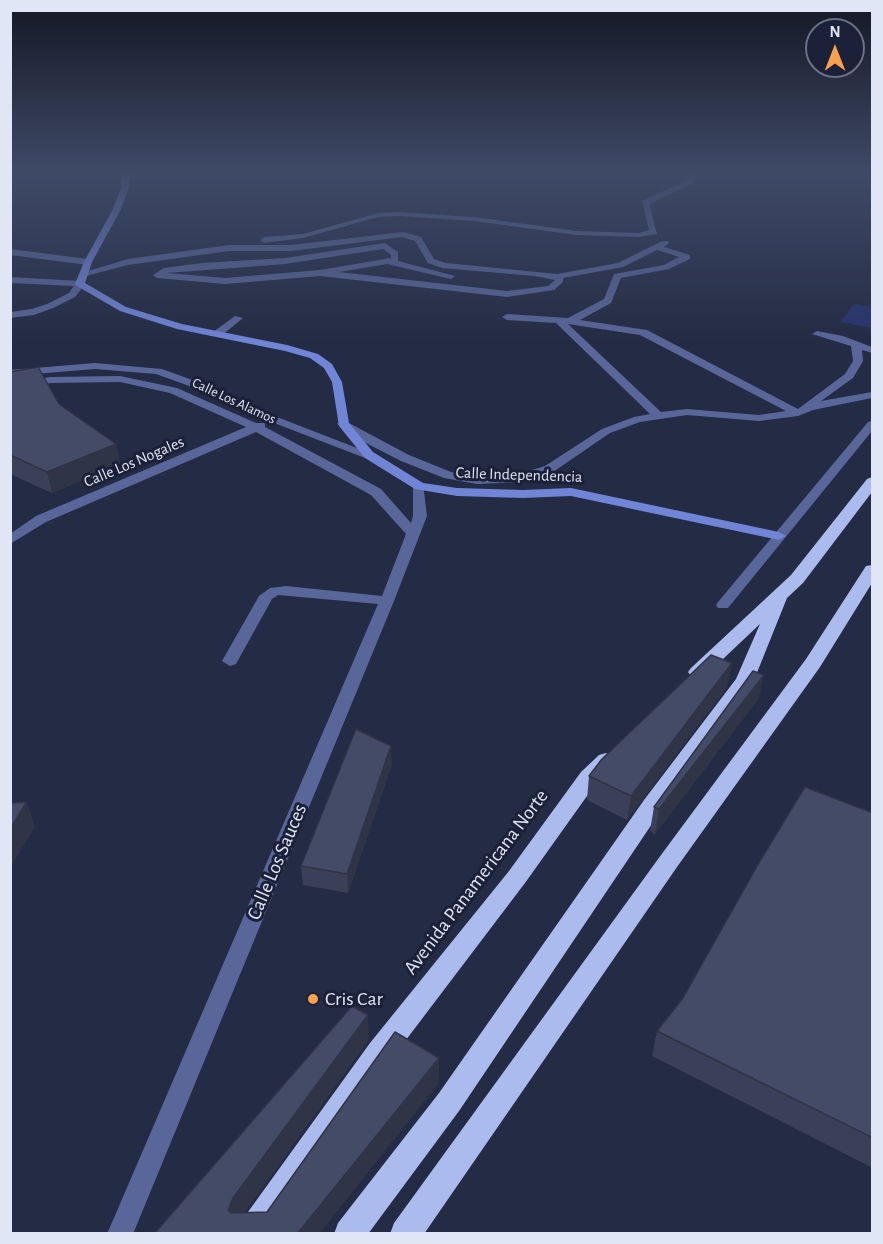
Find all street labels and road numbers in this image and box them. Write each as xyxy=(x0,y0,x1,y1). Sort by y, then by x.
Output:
street label: Calle Los Alamos xyxy=(189,374,279,428)
street label: Calle Los Nogales xyxy=(81,432,187,492)
street label: Calle Independencia xyxy=(455,463,583,487)
street label: Avenida Panamericana Norte xyxy=(399,785,553,979)
street label: Calle Los Sauces xyxy=(242,801,312,923)

